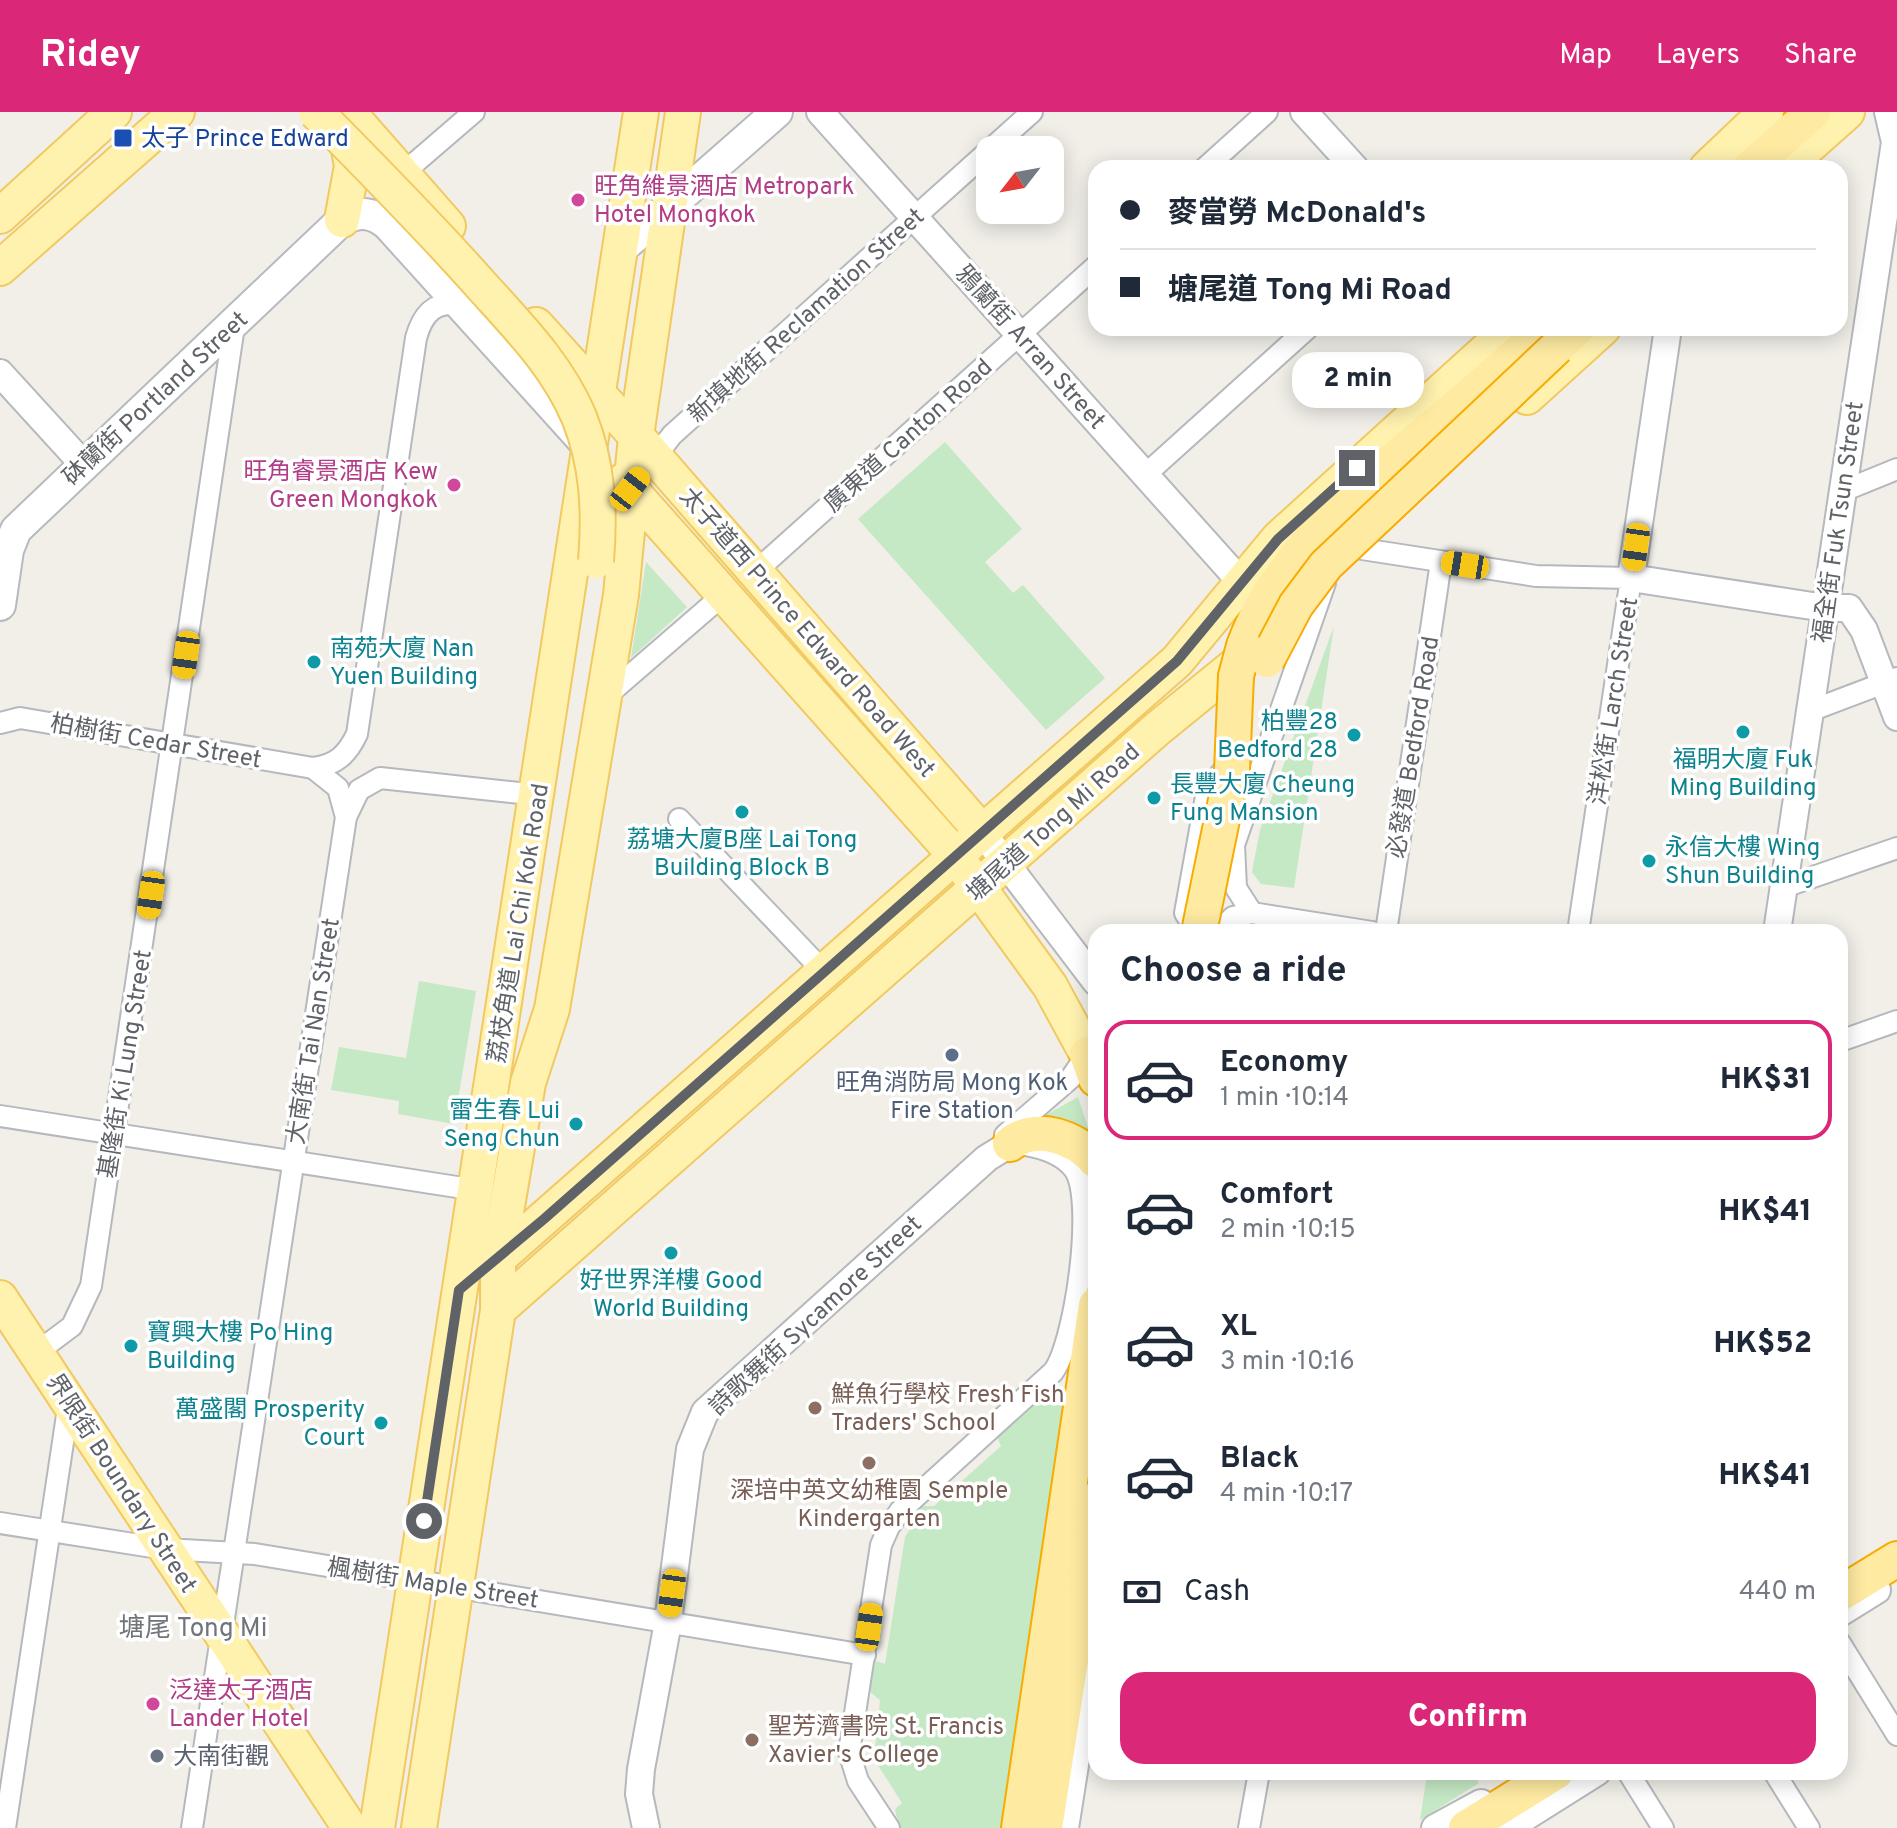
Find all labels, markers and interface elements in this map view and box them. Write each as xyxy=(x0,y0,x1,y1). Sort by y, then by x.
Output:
text: Ridey xyxy=(40,32,141,81)
text: Map xyxy=(1559,38,1612,74)
text: Layers xyxy=(1656,38,1740,74)
text: Share xyxy=(1784,38,1857,74)
place label: 太子 Prince Edward xyxy=(141,125,349,155)
marker: 太子 Prince Edward xyxy=(112,127,134,149)
north arrow xyxy=(976,136,1064,224)
map controls xyxy=(976,136,1064,224)
place label: 旺角維景酒店 Metropark Hotel Mongkok xyxy=(594,173,855,231)
marker: 旺角維景酒店 Metropark Hotel Mongkok xyxy=(569,191,587,209)
text: 麥當勞 McDonald's xyxy=(1168,196,1426,233)
street label: 新填地街 Reclamation Street xyxy=(683,202,932,431)
street label: 鴉蘭街 Arran Street xyxy=(948,260,1111,436)
text: 塘尾道 Tong Mi Road xyxy=(1168,273,1452,310)
street label: 砵蘭街 Portland Street xyxy=(57,306,255,493)
callout: 2 min xyxy=(1291,352,1423,408)
street label: 廣東道 Canton Road xyxy=(819,353,1000,520)
text: 2 min xyxy=(1324,363,1392,396)
street label: 福全街 Fuk Tsun Street xyxy=(1808,400,1872,645)
route end xyxy=(1339,450,1375,486)
place label: 旺角睿景酒店 Kew Green Mongkok xyxy=(243,458,438,516)
car xyxy=(606,463,654,515)
marker: 旺角睿景酒店 Kew Green Mongkok xyxy=(445,476,463,494)
street label: 太子道西 Prince Edward Road West xyxy=(672,482,941,785)
car xyxy=(1621,522,1651,572)
car xyxy=(1439,549,1491,581)
street label: 洋松街 Larch Street xyxy=(1584,595,1646,807)
car xyxy=(171,630,201,680)
street label: 必發道 Bedford Road xyxy=(1383,634,1447,861)
place label: 南苑大廈 Nan Yuen Building xyxy=(330,635,478,693)
marker: 南苑大廈 Nan Yuen Building xyxy=(305,653,323,671)
place label: 柏豐28 Bedford 28 xyxy=(1217,708,1338,766)
street label: 柏樹街 Cedar Street xyxy=(48,710,264,776)
marker: 福明大廈 Fuk Ming Building xyxy=(1734,723,1752,741)
marker: 柏豐28 Bedford 28 xyxy=(1345,726,1363,744)
street label: 塘尾道 Tong Mi Road xyxy=(962,738,1147,909)
place label: 福明大廈 Fuk Ming Building xyxy=(1669,746,1817,804)
place label: 長豐大廈 Cheung Fung Mansion xyxy=(1170,771,1355,829)
street label: 荔枝角道 Lai Chi Kok Road xyxy=(483,781,557,1065)
marker: 長豐大廈 Cheung Fung Mansion xyxy=(1145,789,1163,807)
marker: 荔塘大廈B座 Lai Tong Building Block B xyxy=(733,803,751,821)
place label: 荔塘大廈B座 Lai Tong Building Block B xyxy=(627,826,857,884)
place label: 永信大樓 Wing Shun Building xyxy=(1665,834,1820,892)
marker: 永信大樓 Wing Shun Building xyxy=(1640,852,1658,870)
car xyxy=(136,870,166,920)
street label: 大南街 Tai Nan Street xyxy=(282,916,348,1147)
street label: 基隆街 Ki Lung Street xyxy=(94,948,160,1181)
text: Choose a ride xyxy=(1120,949,1346,995)
icon: car xyxy=(1124,1044,1196,1116)
text: Economy xyxy=(1220,1045,1348,1082)
marker: 旺角消防局 Mong Kok Fire Station xyxy=(943,1046,961,1064)
text: HK$31 xyxy=(1720,1062,1812,1099)
place label: 旺角消防局 Mong Kok Fire Station xyxy=(836,1069,1068,1127)
text: 1 min · 10:14 xyxy=(1220,1082,1349,1115)
place label: 雷生春 Lui Seng Chun xyxy=(444,1097,560,1155)
marker: 雷生春 Lui Seng Chun xyxy=(567,1115,585,1133)
icon: car xyxy=(1124,1176,1196,1248)
text: Comfort xyxy=(1220,1177,1333,1214)
text: HK$41 xyxy=(1718,1194,1812,1231)
street label: 詩歌舞街 Sycamore Street xyxy=(704,1210,929,1423)
text: 2 min · 10:15 xyxy=(1220,1214,1356,1247)
marker: 好世界洋樓 Good World Building xyxy=(662,1244,680,1262)
place label: 好世界洋樓 Good World Building xyxy=(579,1267,763,1325)
icon: car xyxy=(1124,1308,1196,1380)
text: XL xyxy=(1220,1309,1257,1346)
place label: 寶興大樓 Po Hing Building xyxy=(147,1319,333,1377)
text: HK$52 xyxy=(1714,1326,1812,1363)
marker: 寶興大樓 Po Hing Building xyxy=(122,1337,140,1355)
text: 3 min · 10:16 xyxy=(1220,1346,1355,1379)
street label: 界限街 Boundary Street xyxy=(38,1369,202,1599)
place label: 鮮魚行學校 Fresh Fish Traders' School xyxy=(831,1381,1065,1439)
place label: 萬盛閣 Prosperity Court xyxy=(175,1396,365,1454)
marker: 鮮魚行學校 Fresh Fish Traders' School xyxy=(806,1399,824,1417)
marker: 萬盛閣 Prosperity Court xyxy=(372,1414,390,1432)
icon: car xyxy=(1124,1440,1196,1512)
text: Black xyxy=(1220,1441,1299,1478)
marker: 深培中英文幼稚園 Semple Kindergarten xyxy=(860,1454,878,1472)
text: HK$41 xyxy=(1718,1458,1812,1495)
place label: 深培中英文幼稚園 Semple Kindergarten xyxy=(730,1477,1008,1535)
text: 4 min · 10:17 xyxy=(1220,1478,1353,1511)
route start xyxy=(406,1503,442,1539)
street label: 楓樹街 Maple Street xyxy=(325,1553,541,1616)
car xyxy=(657,1568,687,1618)
icon: cash xyxy=(1120,1570,1164,1614)
text: Cash xyxy=(1184,1574,1250,1611)
text: 440 m xyxy=(1739,1576,1816,1609)
car xyxy=(854,1602,884,1652)
district label: 塘尾 Tong Mi xyxy=(119,1613,267,1646)
button: Confirm xyxy=(1120,1672,1816,1764)
place label: 泛達太子酒店 Lander Hotel xyxy=(169,1677,313,1735)
marker: 泛達太子酒店 Lander Hotel xyxy=(144,1695,162,1713)
place label: 聖芳濟書院 St. Francis Xavier's College xyxy=(768,1713,1004,1771)
marker: 聖芳濟書院 St. Francis Xavier's College xyxy=(743,1731,761,1749)
place label: 大南街觀 xyxy=(173,1743,269,1773)
marker: 大南街觀 xyxy=(148,1747,166,1765)

